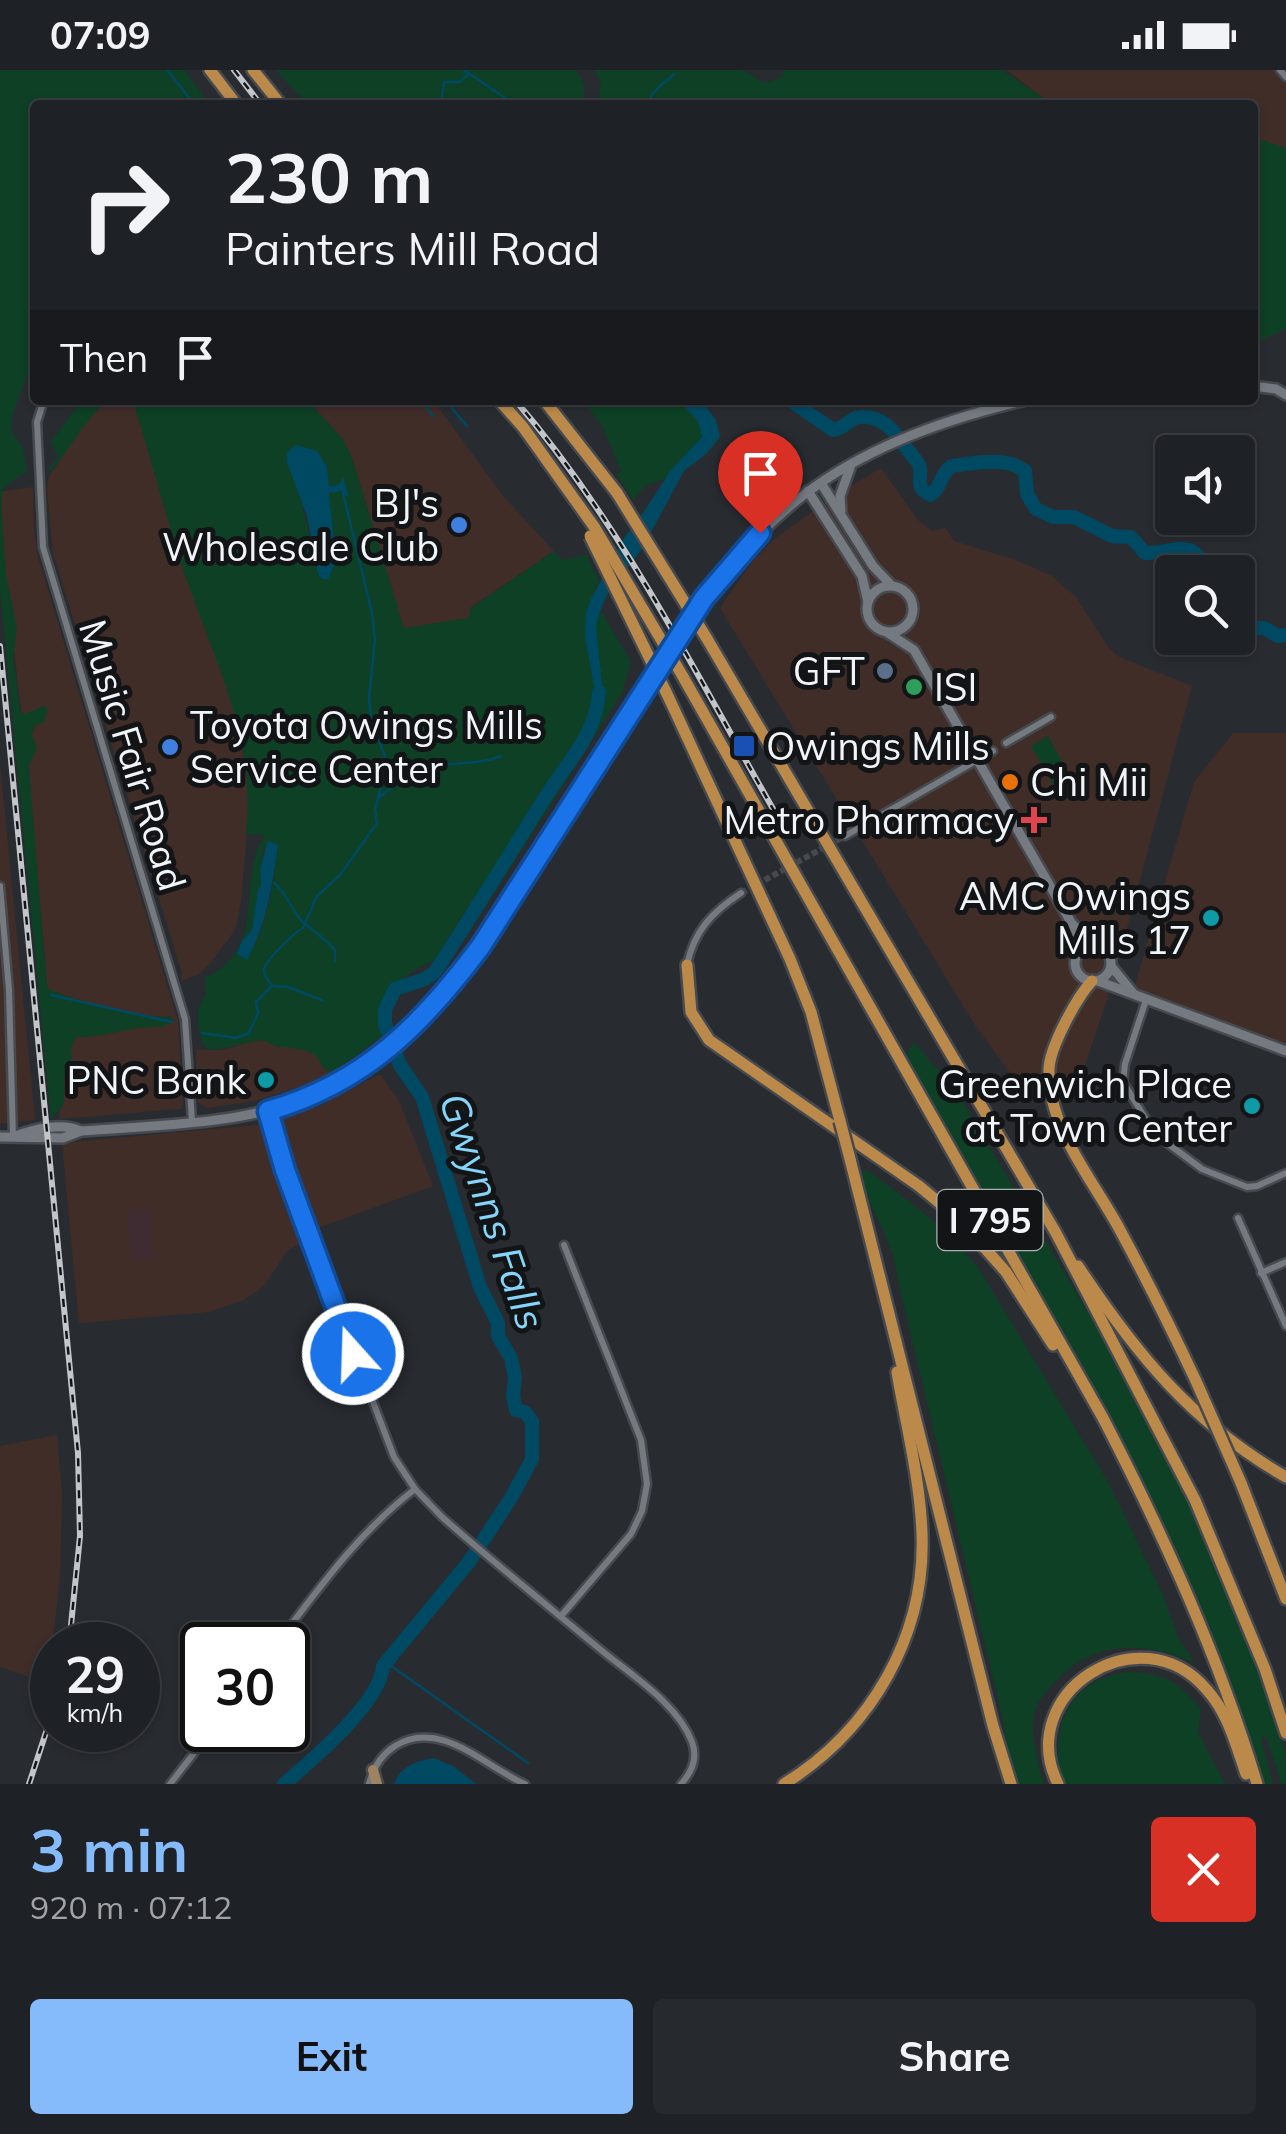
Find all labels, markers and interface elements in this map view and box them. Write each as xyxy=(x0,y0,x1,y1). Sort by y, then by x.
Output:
text: 07:09 xyxy=(50,11,151,59)
text: 230 m xyxy=(225,133,433,221)
icon: right xyxy=(60,140,190,270)
text: Painters Mill Road xyxy=(225,220,600,276)
icon: arrive xyxy=(168,330,223,385)
text: Then xyxy=(60,334,148,382)
pin xyxy=(718,431,803,534)
map controls xyxy=(1155,435,1255,655)
button: sound xyxy=(1155,435,1255,535)
icon: arrive xyxy=(733,446,788,501)
place label: BJ's Wholesale Club xyxy=(162,479,439,571)
marker: BJ's Wholesale Club xyxy=(448,514,470,536)
button: search xyxy=(1155,555,1255,655)
street label: Music Fair Road xyxy=(69,614,197,896)
place label: GFT xyxy=(793,647,865,695)
marker: GFT xyxy=(874,660,896,682)
place label: ISI xyxy=(934,663,977,711)
marker: ISI xyxy=(903,676,925,698)
place label: Toyota Owings Mills Service Center xyxy=(190,701,543,793)
place label: Owings Mills xyxy=(766,722,990,770)
marker: Owings Mills xyxy=(731,733,757,759)
marker: Toyota Owings Mills Service Center xyxy=(159,736,181,758)
place label: Chi Mii xyxy=(1030,758,1148,806)
marker: Chi Mii xyxy=(999,771,1021,793)
place label: Metro Pharmacy xyxy=(723,796,1014,844)
marker: Metro Pharmacy xyxy=(1023,809,1045,831)
place label: AMC Owings Mills 17 xyxy=(959,872,1191,964)
marker: AMC Owings Mills 17 xyxy=(1200,907,1222,929)
place label: PNC Bank xyxy=(66,1056,246,1104)
place label: Greenwich Place at Town Center xyxy=(939,1060,1232,1152)
marker: PNC Bank xyxy=(255,1069,277,1091)
water label: Gwynns Falls xyxy=(429,1086,557,1336)
marker: Greenwich Place at Town Center xyxy=(1241,1095,1263,1117)
road number: I 795 xyxy=(938,1190,1042,1250)
position arrow xyxy=(301,1302,405,1406)
speed limit sign: 30 xyxy=(180,1622,310,1752)
text: 29 xyxy=(65,1643,125,1706)
text: km/h xyxy=(67,1697,123,1728)
text: 3 min xyxy=(30,1812,188,1887)
button: close xyxy=(1151,1817,1256,1922)
text: 920 m · 07:12 xyxy=(30,1887,232,1927)
button: Exit xyxy=(30,1999,633,2114)
button: Share xyxy=(653,1999,1256,2114)

